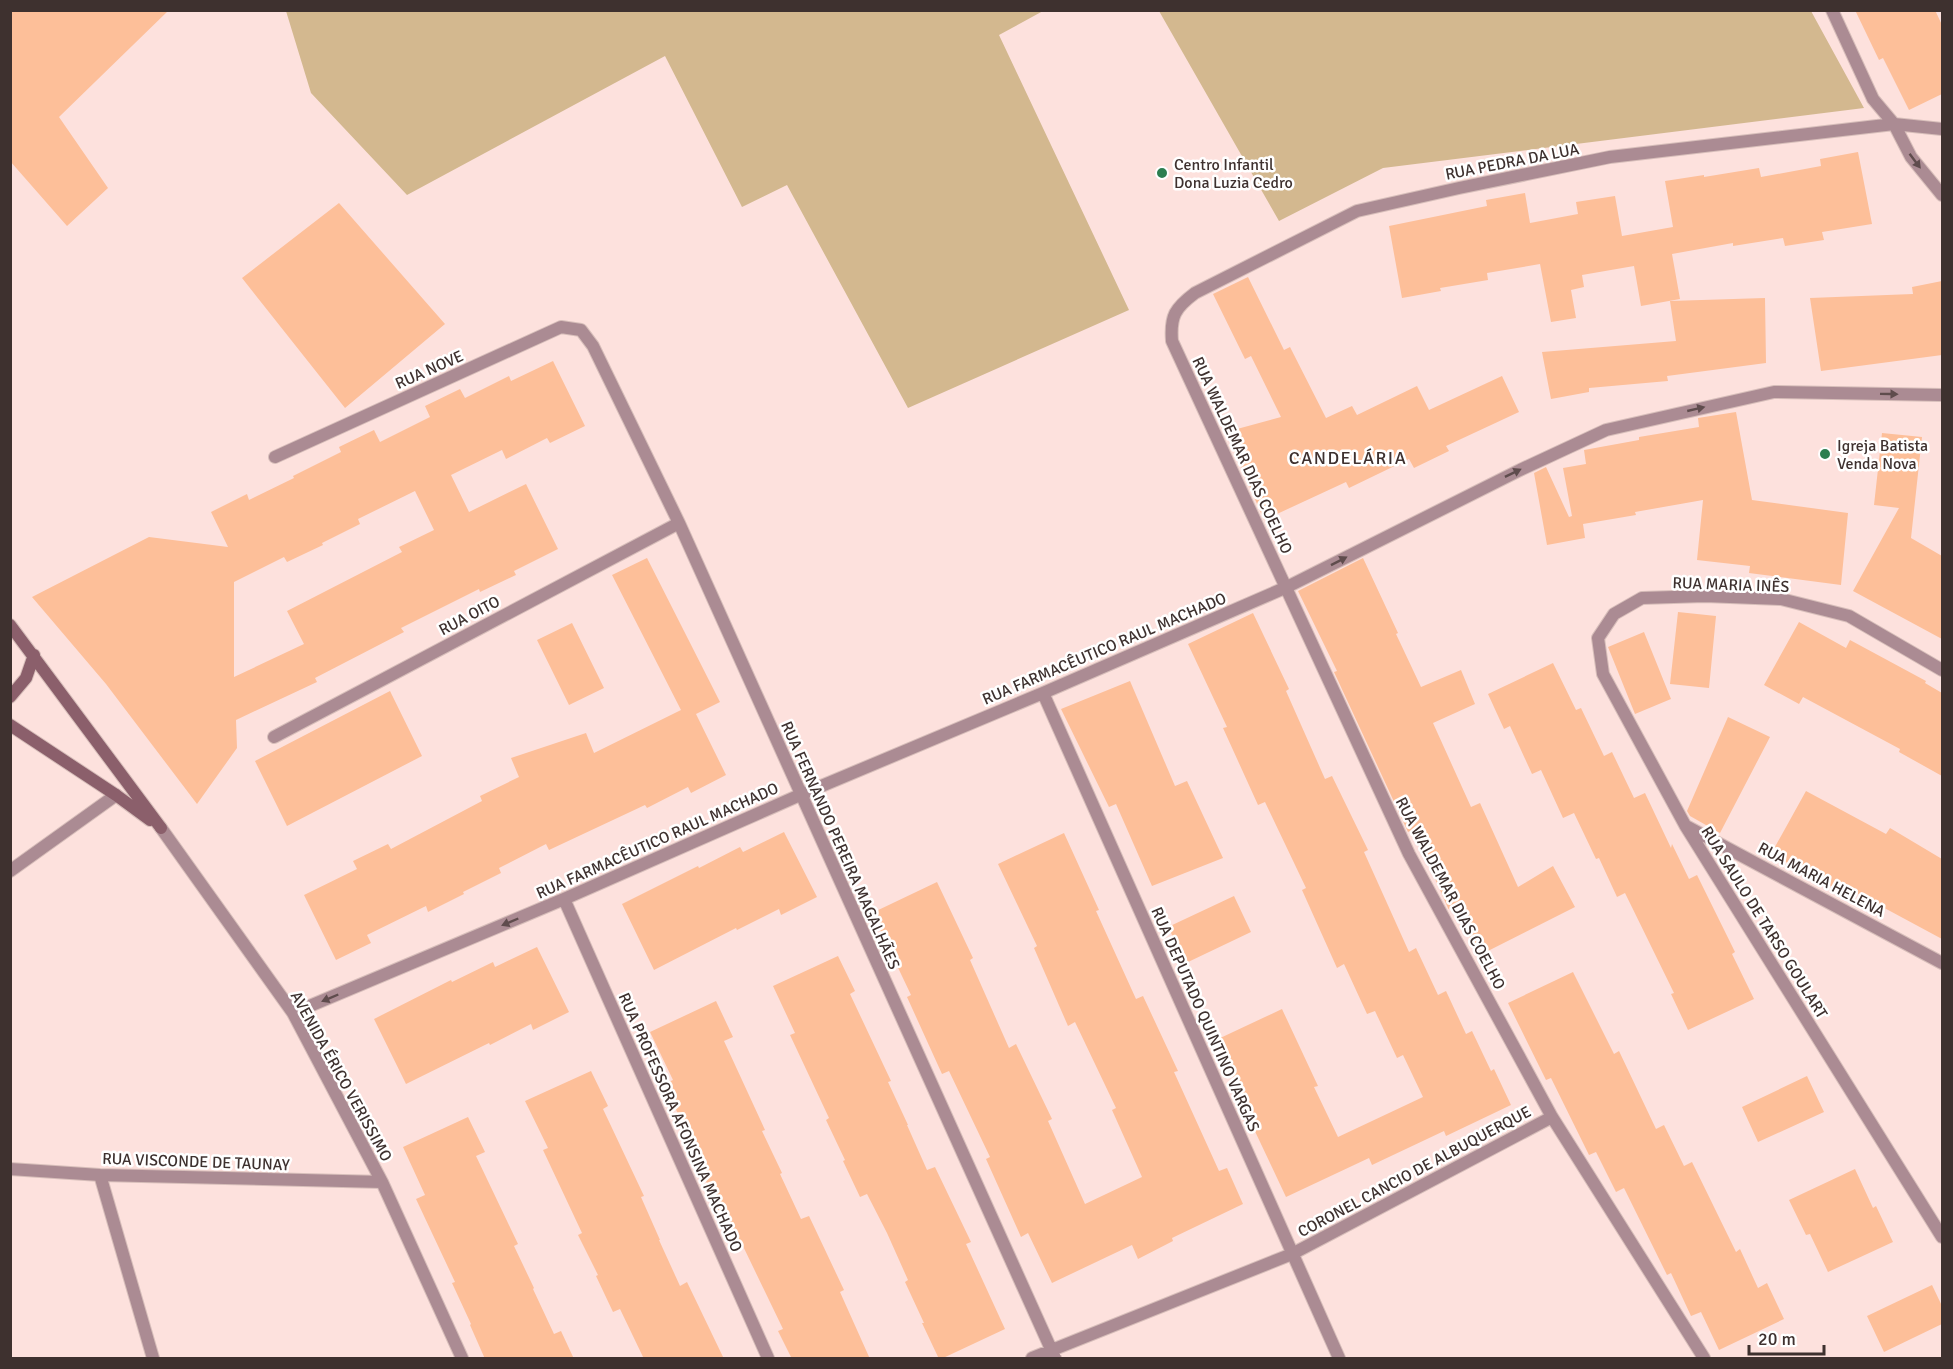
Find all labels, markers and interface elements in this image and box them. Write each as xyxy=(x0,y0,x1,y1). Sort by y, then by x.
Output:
street label: RUA PEDRA DA LUA xyxy=(1444,139,1581,185)
one-way arrow xyxy=(1909,154,1921,169)
place label: Centro Infantil Dona Luzia Cedro xyxy=(1174,155,1293,193)
marker: Centro Infantil Dona Luzia Cedro xyxy=(1155,166,1169,180)
street label: RUA NOVE xyxy=(392,346,467,394)
street label: RUA WALDEMAR DIAS COELHO xyxy=(1188,354,1297,557)
one-way arrow xyxy=(1880,390,1899,399)
one-way arrow xyxy=(1687,404,1706,414)
place label: Igreja Batista Venda Nova xyxy=(1837,436,1928,474)
district label: CANDELÁRIA xyxy=(1289,447,1407,469)
marker: Igreja Batista Venda Nova xyxy=(1818,447,1832,461)
one-way arrow xyxy=(1505,469,1522,478)
one-way arrow xyxy=(1331,556,1348,566)
street label: RUA MARIA INÊS xyxy=(1672,573,1790,597)
street label: RUA FARMACÊUTICO RAUL MACHADO xyxy=(979,588,1229,710)
street label: RUA OITO xyxy=(436,591,503,640)
street label: RUA FERNANDO PEREIRA MAGALHÃES xyxy=(776,718,904,973)
street label: RUA FARMACÊUTICO RAUL MACHADO xyxy=(533,778,782,904)
street label: RUA WALDEMAR DIAS COELHO xyxy=(1391,794,1510,993)
street label: RUA SAULO DE TARSO GOULART xyxy=(1697,823,1832,1022)
street label: RUA MARIA HELENA xyxy=(1755,838,1889,922)
street label: RUA DEPUTADO QUINTINO VARGAS xyxy=(1146,904,1264,1135)
one-way arrow xyxy=(500,917,518,927)
street label: AVENIDA ÉRICO VERISSIMO xyxy=(286,988,396,1165)
street label: RUA PROFESSORA AFONSINA MACHADO xyxy=(614,990,746,1255)
one-way arrow xyxy=(321,994,339,1003)
street label: CORONEL CANCIO DE ALBUQUERQUE xyxy=(1294,1102,1534,1242)
street label: RUA VISCONDE DE TAUNAY xyxy=(102,1149,290,1175)
scale bar xyxy=(1749,1318,1824,1356)
text: 20 m xyxy=(1758,1328,1796,1350)

